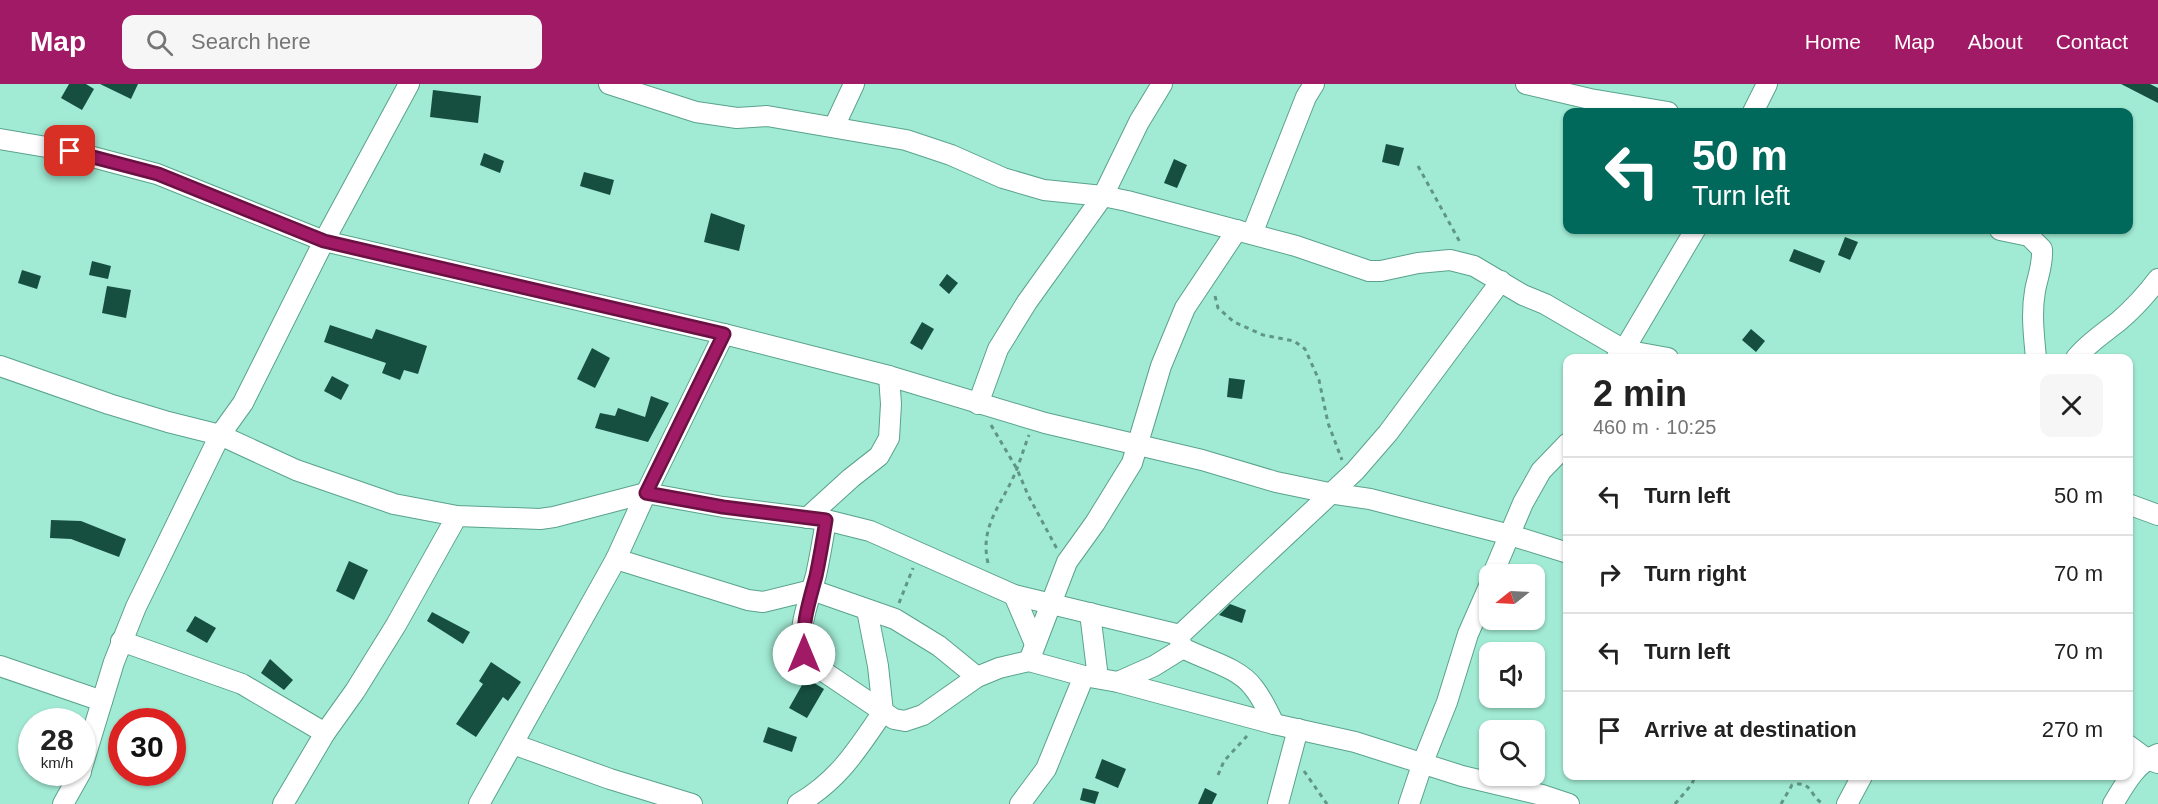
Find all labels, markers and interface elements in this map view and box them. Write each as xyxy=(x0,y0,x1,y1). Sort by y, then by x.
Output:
search box xyxy=(122,15,542,69)
text: Map xyxy=(30,26,86,57)
icon: search xyxy=(143,26,176,59)
text: Search here xyxy=(191,29,311,54)
text: Home xyxy=(1805,30,1861,53)
text: Map xyxy=(1894,30,1935,53)
text: About xyxy=(1968,30,2023,53)
text: Contact xyxy=(2056,30,2128,53)
pin xyxy=(44,125,95,176)
icon: left xyxy=(1593,132,1671,210)
text: 50 m xyxy=(1692,132,1788,179)
icon: arrive xyxy=(53,134,86,167)
text: Turn left xyxy=(1692,181,1790,211)
text: 2 min xyxy=(1593,373,1687,414)
button: close xyxy=(2040,374,2103,437)
text: 460 m · 10:25 xyxy=(1593,416,1716,438)
icon: left xyxy=(1593,480,1626,513)
text: Turn left xyxy=(1644,483,1730,508)
text: 50 m xyxy=(2054,483,2103,508)
icon: right xyxy=(1593,558,1626,591)
text: Turn right xyxy=(1644,561,1746,586)
text: 70 m xyxy=(2054,561,2103,586)
north arrow xyxy=(1479,564,1545,630)
map controls xyxy=(1479,564,1545,786)
position arrow xyxy=(772,622,836,686)
icon: left xyxy=(1593,636,1626,669)
text: Turn left xyxy=(1644,639,1730,664)
text: 70 m xyxy=(2054,639,2103,664)
button: sound xyxy=(1479,642,1545,708)
speed limit sign: 30 xyxy=(108,708,186,786)
icon: arrive xyxy=(1593,714,1626,747)
text: Arrive at destination xyxy=(1644,717,1857,742)
text: 270 m xyxy=(2042,717,2103,742)
button: search xyxy=(1479,720,1545,786)
text: 28 xyxy=(40,723,74,756)
text: km/h xyxy=(41,754,73,771)

